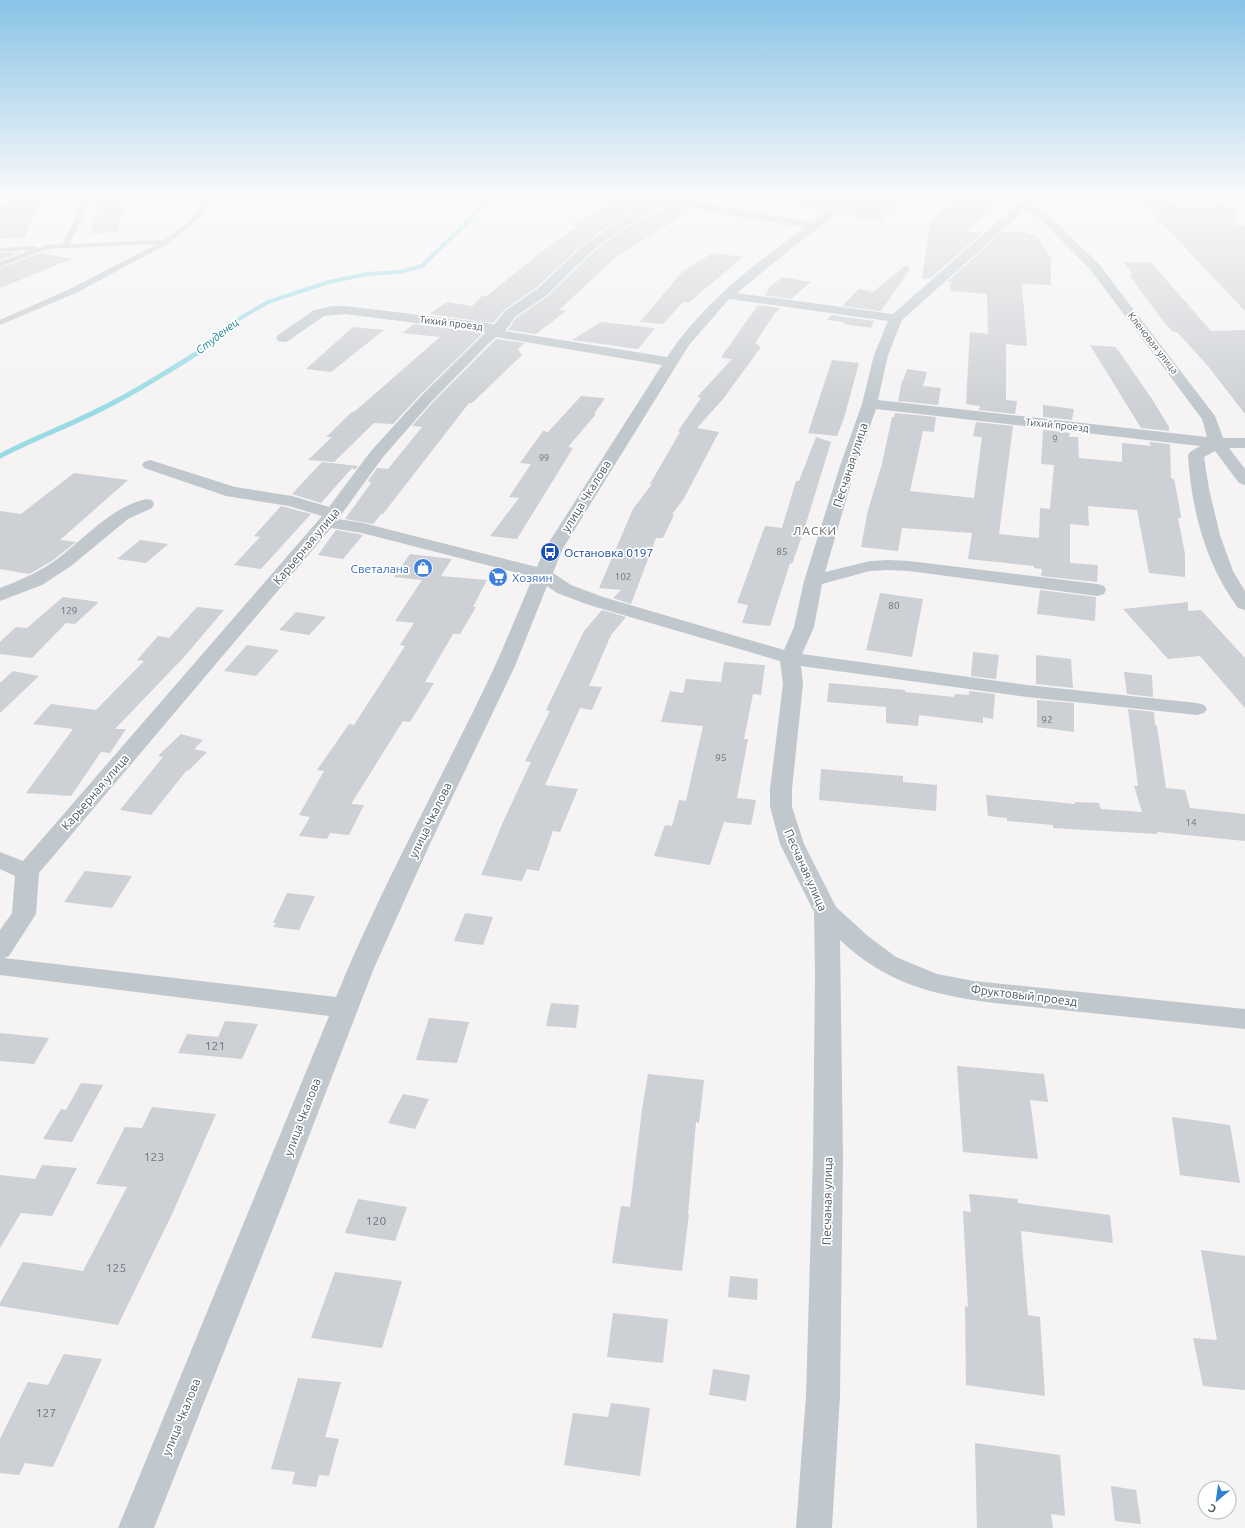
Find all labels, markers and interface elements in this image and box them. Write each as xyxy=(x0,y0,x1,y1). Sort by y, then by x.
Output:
street label: Кленовая улица xyxy=(1126,310,1180,376)
street label: Тихий проезд xyxy=(419,314,483,332)
water label: Студенец xyxy=(193,316,241,356)
street label: Тихий проезд xyxy=(1025,416,1089,434)
street label: Песчаная улица xyxy=(830,421,870,509)
house number: 9 xyxy=(1052,434,1058,444)
house number: 99 xyxy=(539,453,549,463)
street label: улица Чкалова xyxy=(559,458,613,534)
street label: Карьерная улица xyxy=(270,505,342,587)
district label: ЛАСКИ xyxy=(793,524,837,537)
bus stop icon: Остановка 0197 xyxy=(539,541,561,563)
place label: Остановка 0197 xyxy=(564,546,653,559)
house number: 85 xyxy=(776,546,788,557)
shop icon: Светалана xyxy=(412,557,434,579)
place label: Светалана xyxy=(351,562,409,575)
supermarket icon: Хозяин xyxy=(487,566,509,588)
place label: Хозяин xyxy=(512,571,553,584)
house number: 102 xyxy=(615,571,631,582)
house number: 80 xyxy=(888,600,900,611)
house number: 129 xyxy=(61,605,77,616)
house number: 92 xyxy=(1041,714,1053,725)
street label: Карьерная улица xyxy=(59,752,131,832)
house number: 95 xyxy=(715,752,727,763)
street label: улица Чкалова xyxy=(406,780,454,860)
house number: 14 xyxy=(1185,817,1197,828)
street label: Песчаная улица xyxy=(782,827,830,913)
street label: Фруктовый проезд xyxy=(970,982,1078,1008)
house number: 121 xyxy=(205,1039,225,1052)
street label: улица Чкалова xyxy=(281,1076,323,1158)
house number: 123 xyxy=(144,1150,164,1163)
street label: Песчаная улица xyxy=(820,1157,834,1245)
house number: 120 xyxy=(366,1214,386,1227)
house number: 125 xyxy=(106,1261,126,1274)
street label: улица Чкалова xyxy=(160,1376,202,1458)
house number: 127 xyxy=(36,1406,56,1419)
north arrow xyxy=(1197,1480,1237,1520)
text: С xyxy=(1206,1502,1218,1516)

